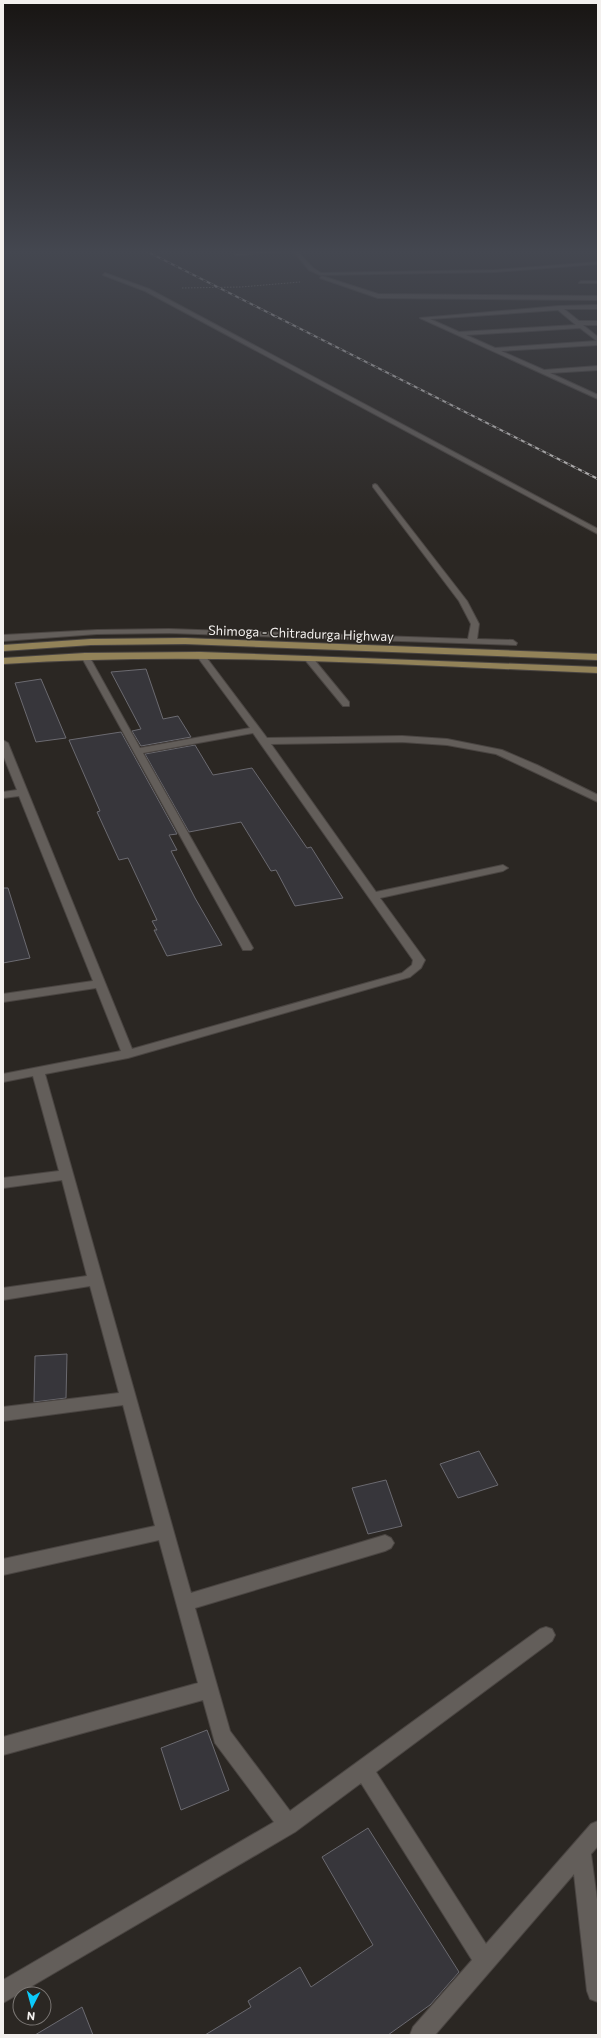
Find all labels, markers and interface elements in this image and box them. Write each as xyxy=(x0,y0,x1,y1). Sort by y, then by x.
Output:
street label: Shimoga - Chitradurga Highway xyxy=(208,622,394,644)
north arrow xyxy=(12,1986,52,2026)
text: N xyxy=(26,2010,36,2023)

